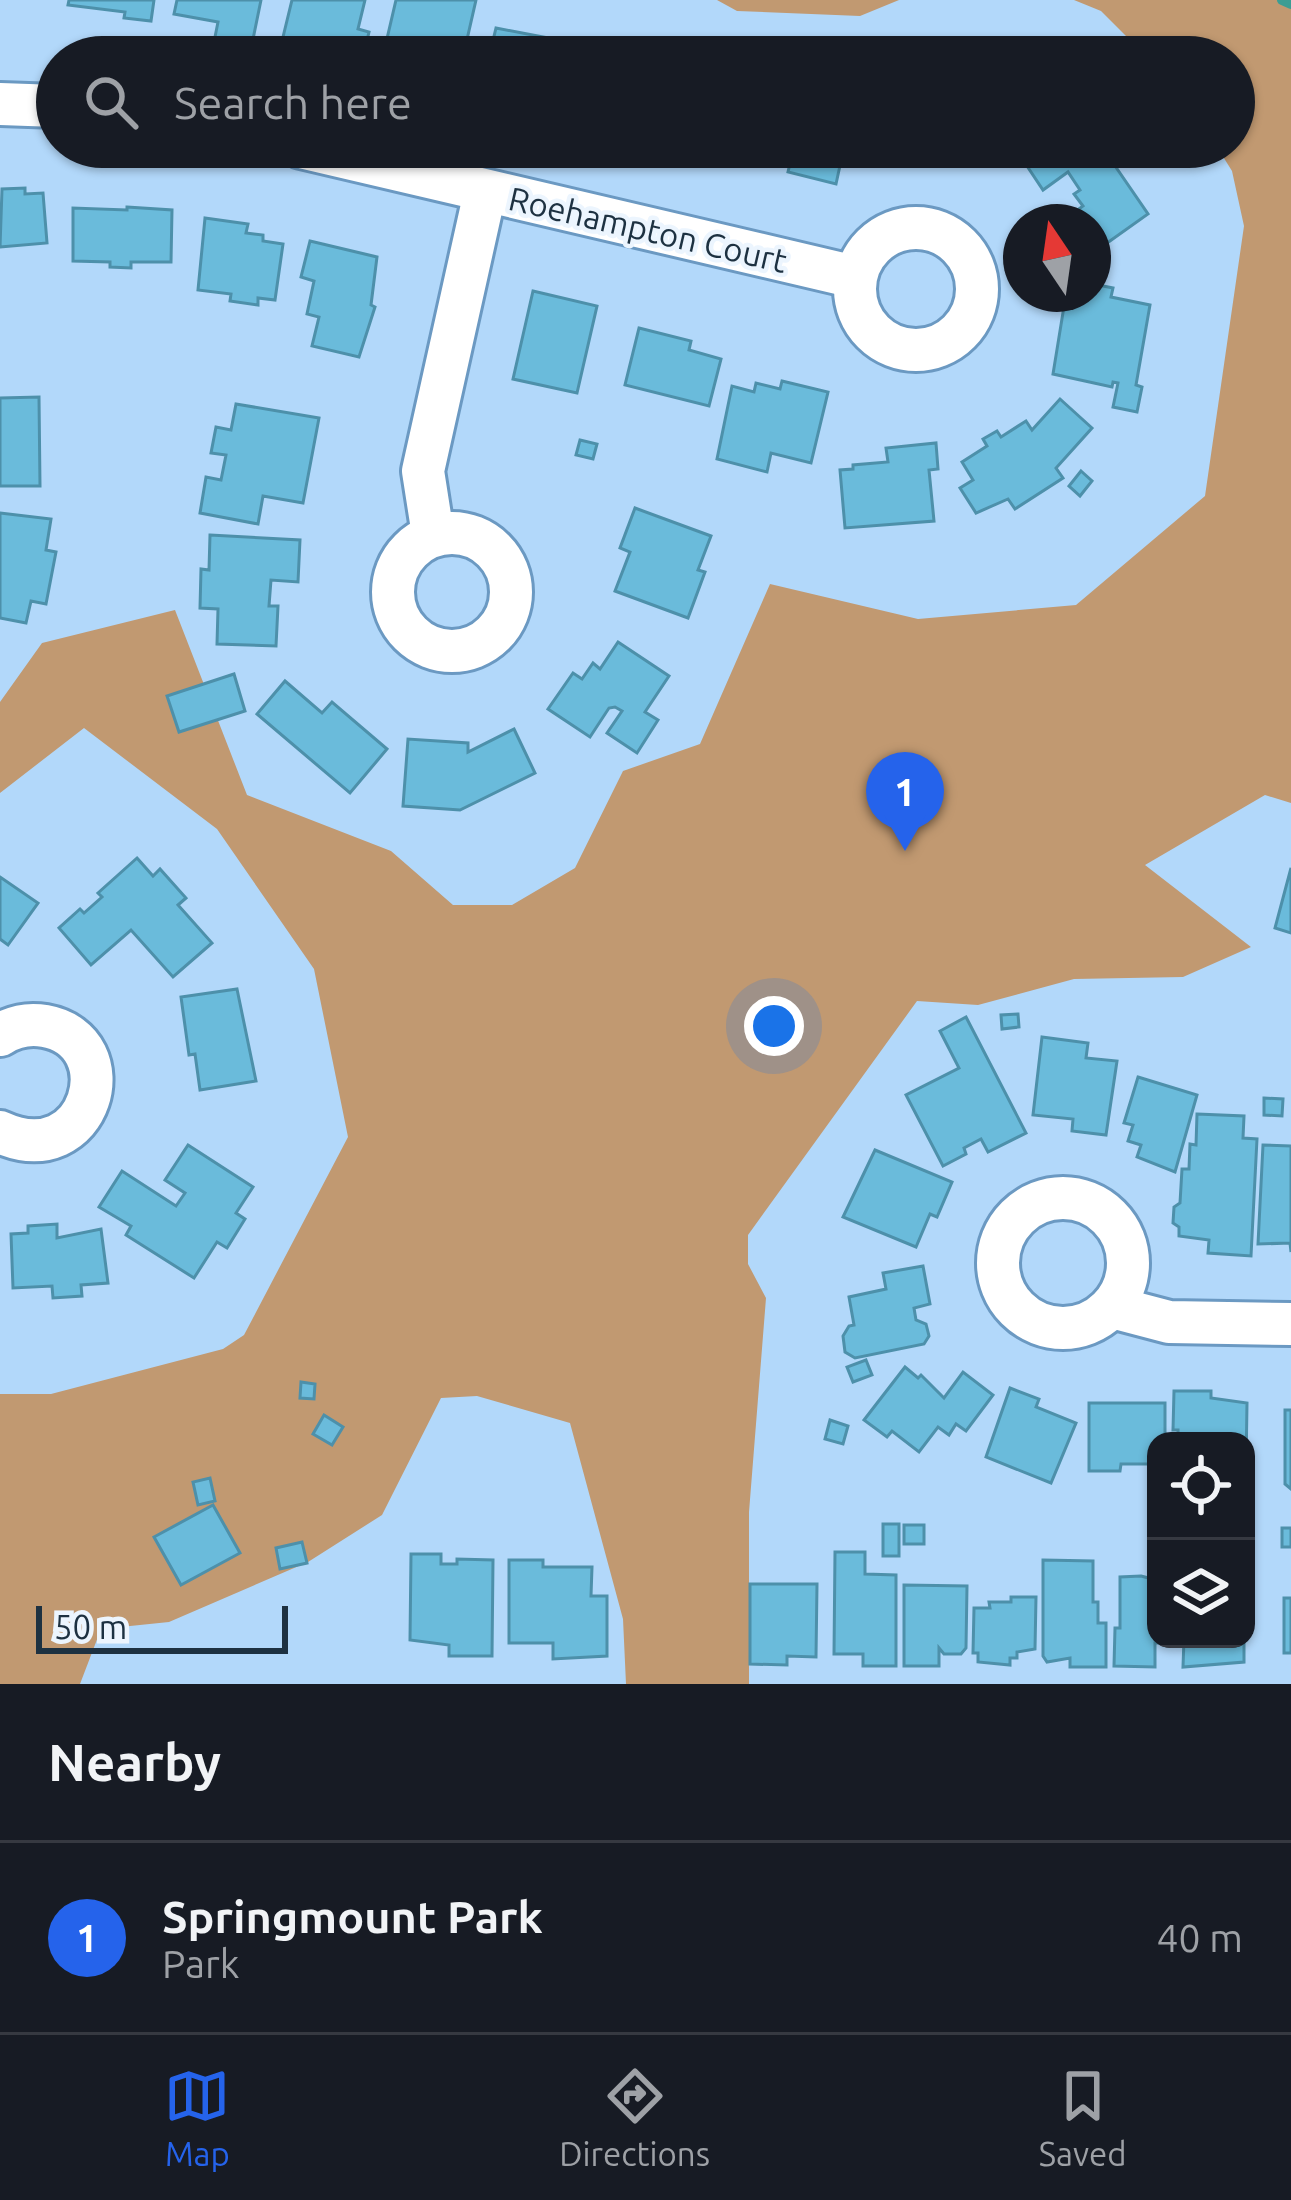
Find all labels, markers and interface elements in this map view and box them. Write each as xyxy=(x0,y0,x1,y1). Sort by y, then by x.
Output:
search box xyxy=(36,36,1255,168)
icon: search xyxy=(78,69,144,135)
text: Search here xyxy=(174,77,412,128)
street label: Roehampton Court xyxy=(505,179,791,279)
north arrow xyxy=(1003,204,1111,312)
pin: 1 xyxy=(866,752,944,851)
your location xyxy=(744,996,804,1056)
map controls xyxy=(1147,1432,1255,1648)
button: locate xyxy=(1147,1432,1255,1540)
button: layers xyxy=(1147,1540,1255,1648)
scale bar xyxy=(36,1600,288,1653)
text: 50 m xyxy=(54,1608,127,1645)
text: Nearby xyxy=(48,1733,221,1791)
text: Springmount Park xyxy=(162,1891,543,1942)
text: 1 xyxy=(76,1916,98,1959)
text: 40 m xyxy=(1156,1916,1243,1959)
text: Park xyxy=(162,1942,240,1985)
tab: Map xyxy=(164,2063,230,2172)
tab: Directions xyxy=(559,2063,710,2172)
tab: Saved xyxy=(1039,2063,1127,2172)

